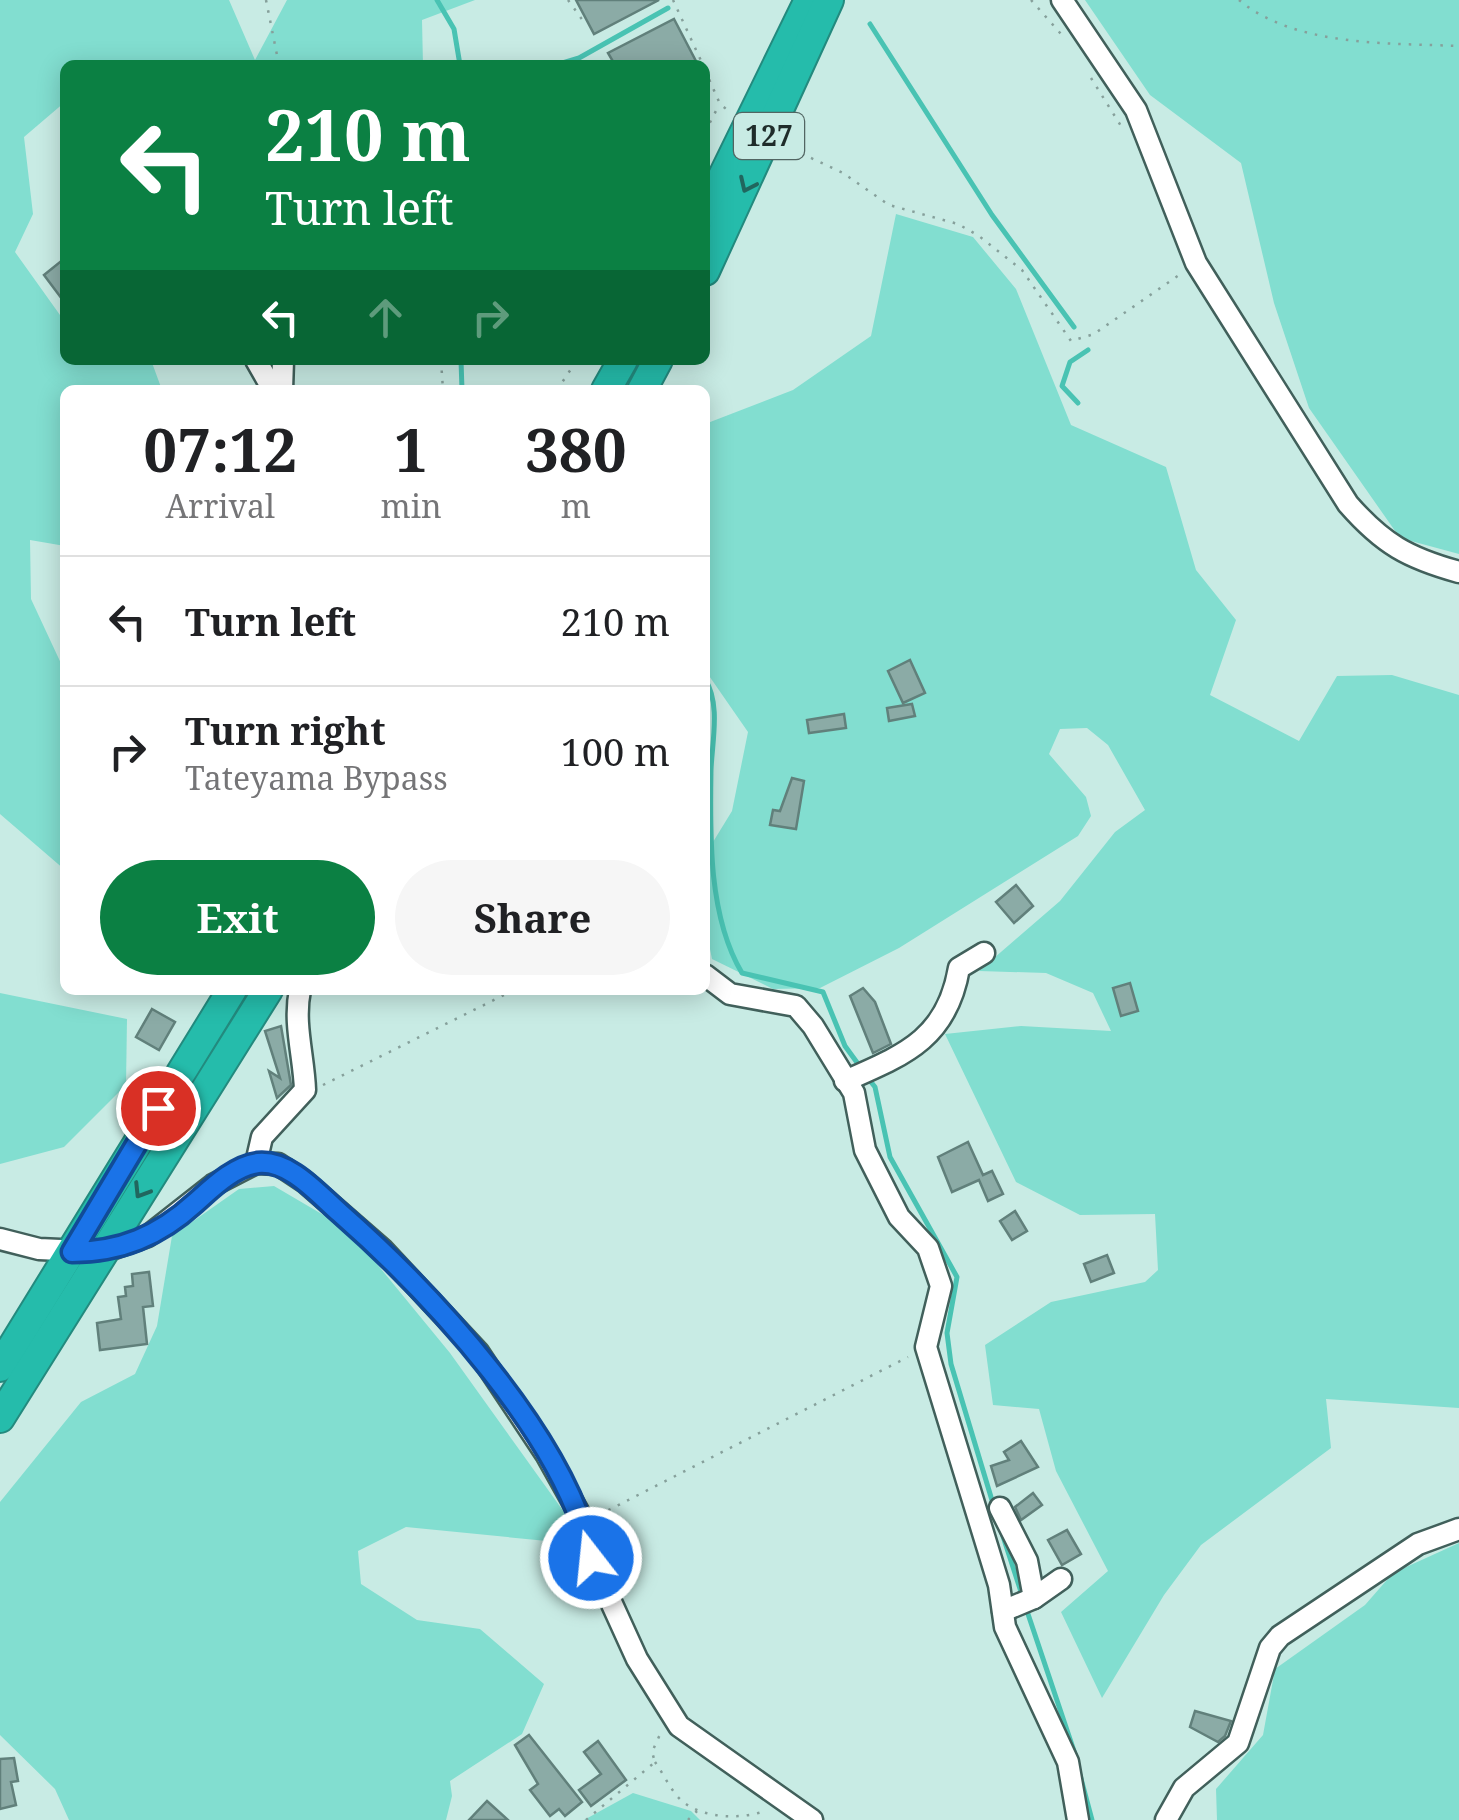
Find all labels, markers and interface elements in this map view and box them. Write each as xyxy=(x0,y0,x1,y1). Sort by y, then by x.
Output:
text: 210 m xyxy=(265,86,471,182)
icon: left xyxy=(100,100,230,230)
road number: 127 xyxy=(734,113,804,159)
one-way arrow xyxy=(739,175,759,193)
text: Turn left xyxy=(265,177,454,238)
icon: left xyxy=(253,290,308,345)
icon: ahead xyxy=(358,290,413,345)
icon: right xyxy=(463,290,518,345)
text: 07:12 xyxy=(143,408,297,490)
text: 1 xyxy=(394,408,428,490)
text: 380 xyxy=(525,408,627,490)
text: Arrival xyxy=(166,484,275,527)
text: min xyxy=(381,484,442,527)
text: m xyxy=(561,484,591,527)
icon: left xyxy=(100,594,155,649)
text: Turn left xyxy=(185,595,356,647)
text: 210 m xyxy=(560,595,670,647)
text: Turn right xyxy=(185,704,386,756)
icon: right xyxy=(100,724,155,779)
text: 100 m xyxy=(560,725,670,777)
text: Tateyama Bypass xyxy=(185,756,448,799)
button: Exit xyxy=(100,860,375,975)
button: Share xyxy=(395,860,670,975)
pin xyxy=(116,1066,201,1151)
icon: arrive xyxy=(131,1081,186,1136)
one-way arrow xyxy=(135,1180,154,1198)
position arrow xyxy=(539,1506,643,1610)

